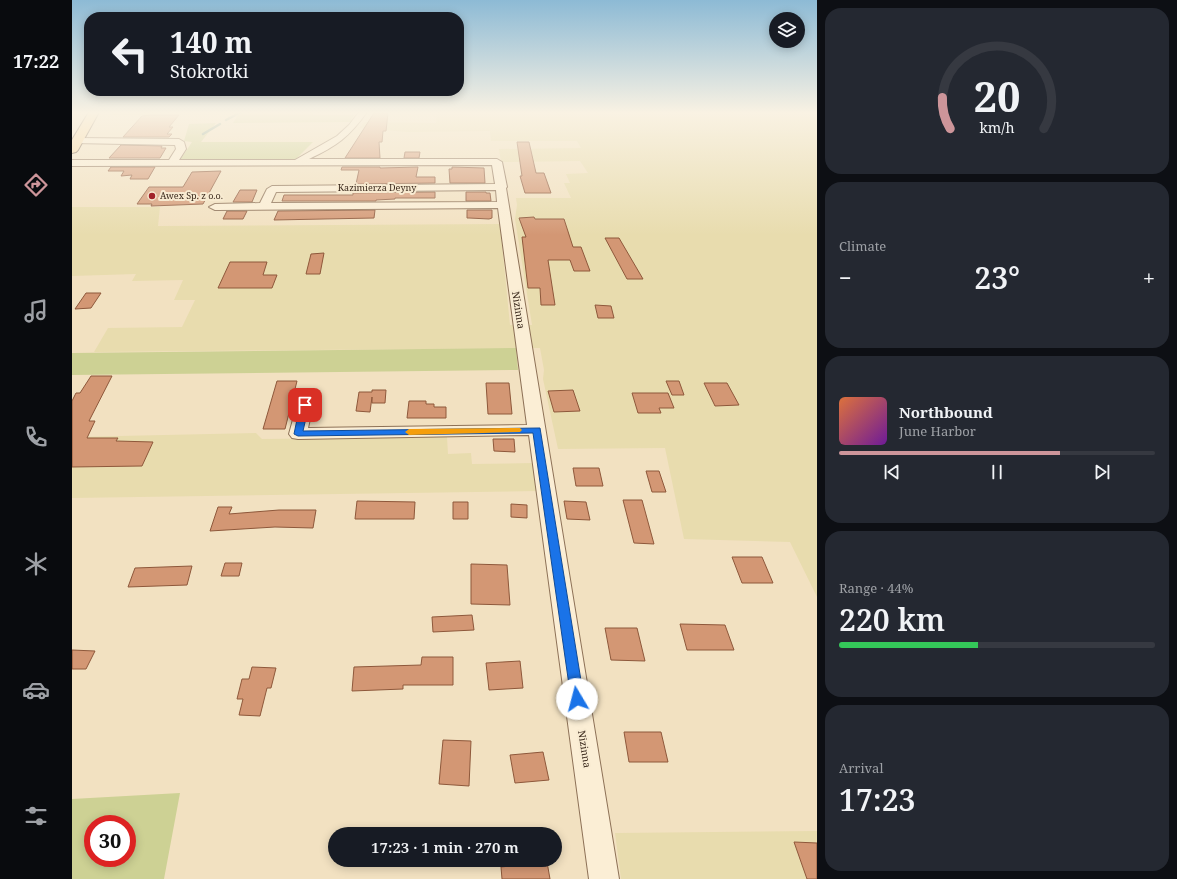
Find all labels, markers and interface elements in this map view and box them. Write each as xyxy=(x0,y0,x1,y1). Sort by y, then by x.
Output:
map controls xyxy=(769,12,805,48)
button: layers xyxy=(769,12,805,48)
text: 140 m xyxy=(170,23,252,61)
icon: left xyxy=(104,28,156,80)
text: 17:22 xyxy=(13,49,59,73)
text: Stokrotki xyxy=(170,59,249,83)
text: 20 xyxy=(973,68,1021,124)
text: km/h xyxy=(979,118,1015,137)
icon: directions xyxy=(22,171,50,199)
street label: Kazimierza Deyny xyxy=(338,181,417,194)
place label: Awex Sp. z o.o. xyxy=(160,189,223,202)
marker: Awex Sp. z o.o. xyxy=(147,191,157,201)
text: Climate xyxy=(839,237,886,255)
text: 23° xyxy=(974,257,1020,298)
text: − xyxy=(839,262,852,292)
text: + xyxy=(1143,262,1155,292)
street label: Nizinna xyxy=(509,290,529,330)
icon: music xyxy=(22,297,50,325)
pin xyxy=(288,388,322,422)
icon: arrive xyxy=(294,394,316,416)
text: Northbound xyxy=(899,402,993,422)
text: June Harbor xyxy=(899,422,976,440)
icon: phone xyxy=(22,423,50,451)
icon: previous xyxy=(881,461,903,483)
icon: pause xyxy=(986,461,1008,483)
icon: next xyxy=(1091,461,1113,483)
icon: climate xyxy=(22,550,50,578)
text: Range · 44% xyxy=(839,579,913,597)
text: 220 km xyxy=(839,599,945,640)
icon: car xyxy=(22,676,50,704)
position arrow xyxy=(556,678,598,720)
street label: Nizinna xyxy=(575,729,595,769)
text: Arrival xyxy=(839,759,883,777)
text: 17:23 xyxy=(839,779,915,820)
icon: filters xyxy=(22,802,50,830)
speed limit sign: 30 xyxy=(84,815,136,867)
text: 17:23 · 1 min · 270 m xyxy=(371,837,519,857)

